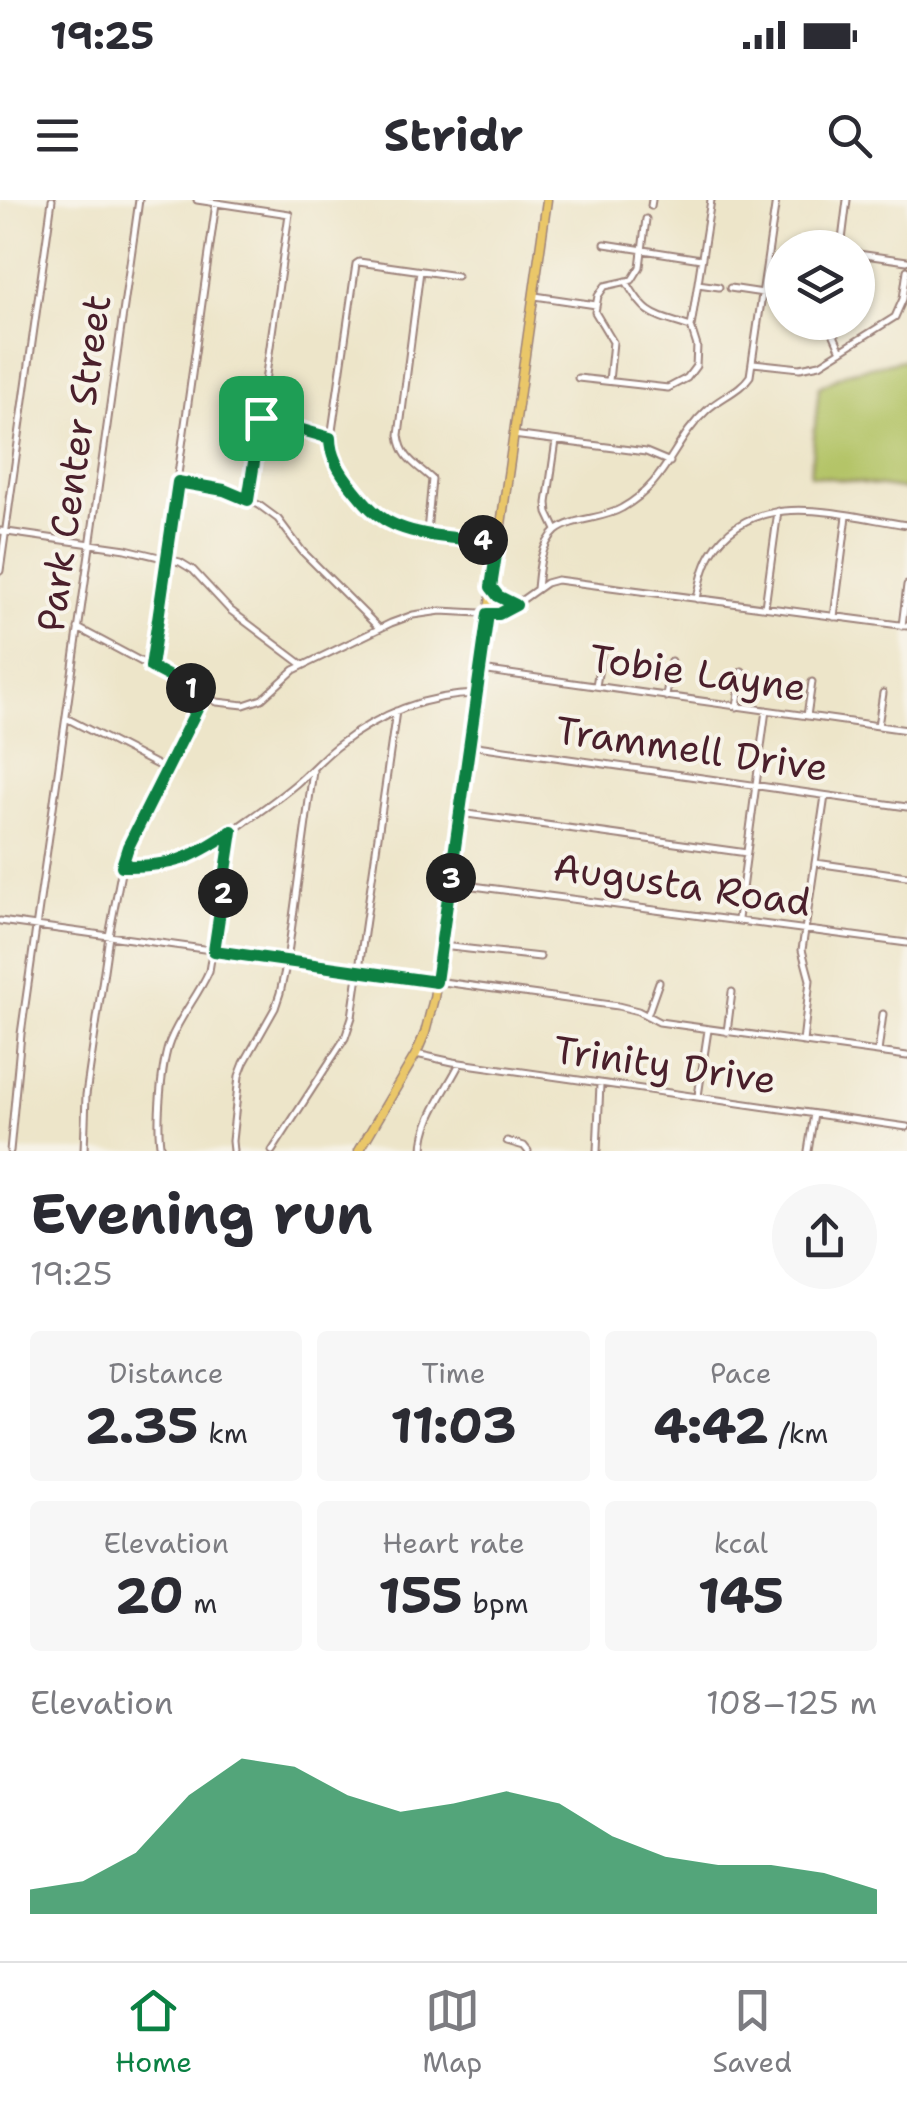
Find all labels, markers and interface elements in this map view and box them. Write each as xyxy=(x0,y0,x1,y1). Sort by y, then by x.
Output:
text: 19:25 xyxy=(50,10,154,61)
text: Stridr xyxy=(384,105,523,165)
icon: menu xyxy=(30,108,85,163)
icon: search xyxy=(822,108,877,163)
map controls xyxy=(765,230,875,340)
button: layers xyxy=(765,230,875,340)
street label: Park Center Street xyxy=(25,291,122,635)
pin xyxy=(219,376,304,461)
icon: arrive xyxy=(234,391,289,446)
pin: 4 xyxy=(458,515,508,565)
text: 4 xyxy=(473,521,493,559)
street label: Tobie Layne xyxy=(587,632,810,713)
pin: 1 xyxy=(166,663,216,713)
text: 1 xyxy=(185,669,197,707)
street label: Trammell Drive xyxy=(553,704,832,793)
street label: Augusta Road xyxy=(550,841,814,928)
pin: 3 xyxy=(426,853,476,903)
text: 3 xyxy=(441,859,461,897)
pin: 2 xyxy=(198,868,248,918)
text: 2 xyxy=(213,874,233,912)
street label: Trinity Drive xyxy=(551,1024,780,1105)
text: Evening run xyxy=(30,1177,373,1251)
button: share xyxy=(772,1184,877,1289)
text: 19:25 xyxy=(30,1252,112,1295)
text: Distance xyxy=(109,1354,224,1392)
text: Time xyxy=(421,1354,486,1392)
text: Pace xyxy=(710,1354,772,1392)
text: 2.35 xyxy=(85,1392,199,1459)
text: 11:03 xyxy=(390,1392,517,1459)
text: 4:42 xyxy=(653,1392,769,1459)
text: km xyxy=(199,1414,248,1452)
text: /km xyxy=(769,1414,828,1452)
text: Elevation xyxy=(104,1524,229,1562)
text: Heart rate xyxy=(382,1524,525,1562)
text: kcal xyxy=(714,1524,768,1562)
text: 20 xyxy=(115,1562,184,1629)
text: 155 xyxy=(378,1562,463,1629)
text: 145 xyxy=(698,1562,784,1629)
text: m xyxy=(184,1584,218,1622)
text: bpm xyxy=(463,1584,529,1622)
text: Elevation xyxy=(30,1681,173,1724)
text: 108–125 m xyxy=(706,1681,877,1724)
tab: Home xyxy=(115,1983,192,2081)
tab: Map xyxy=(422,1983,482,2081)
tab: Saved xyxy=(712,1983,792,2081)

